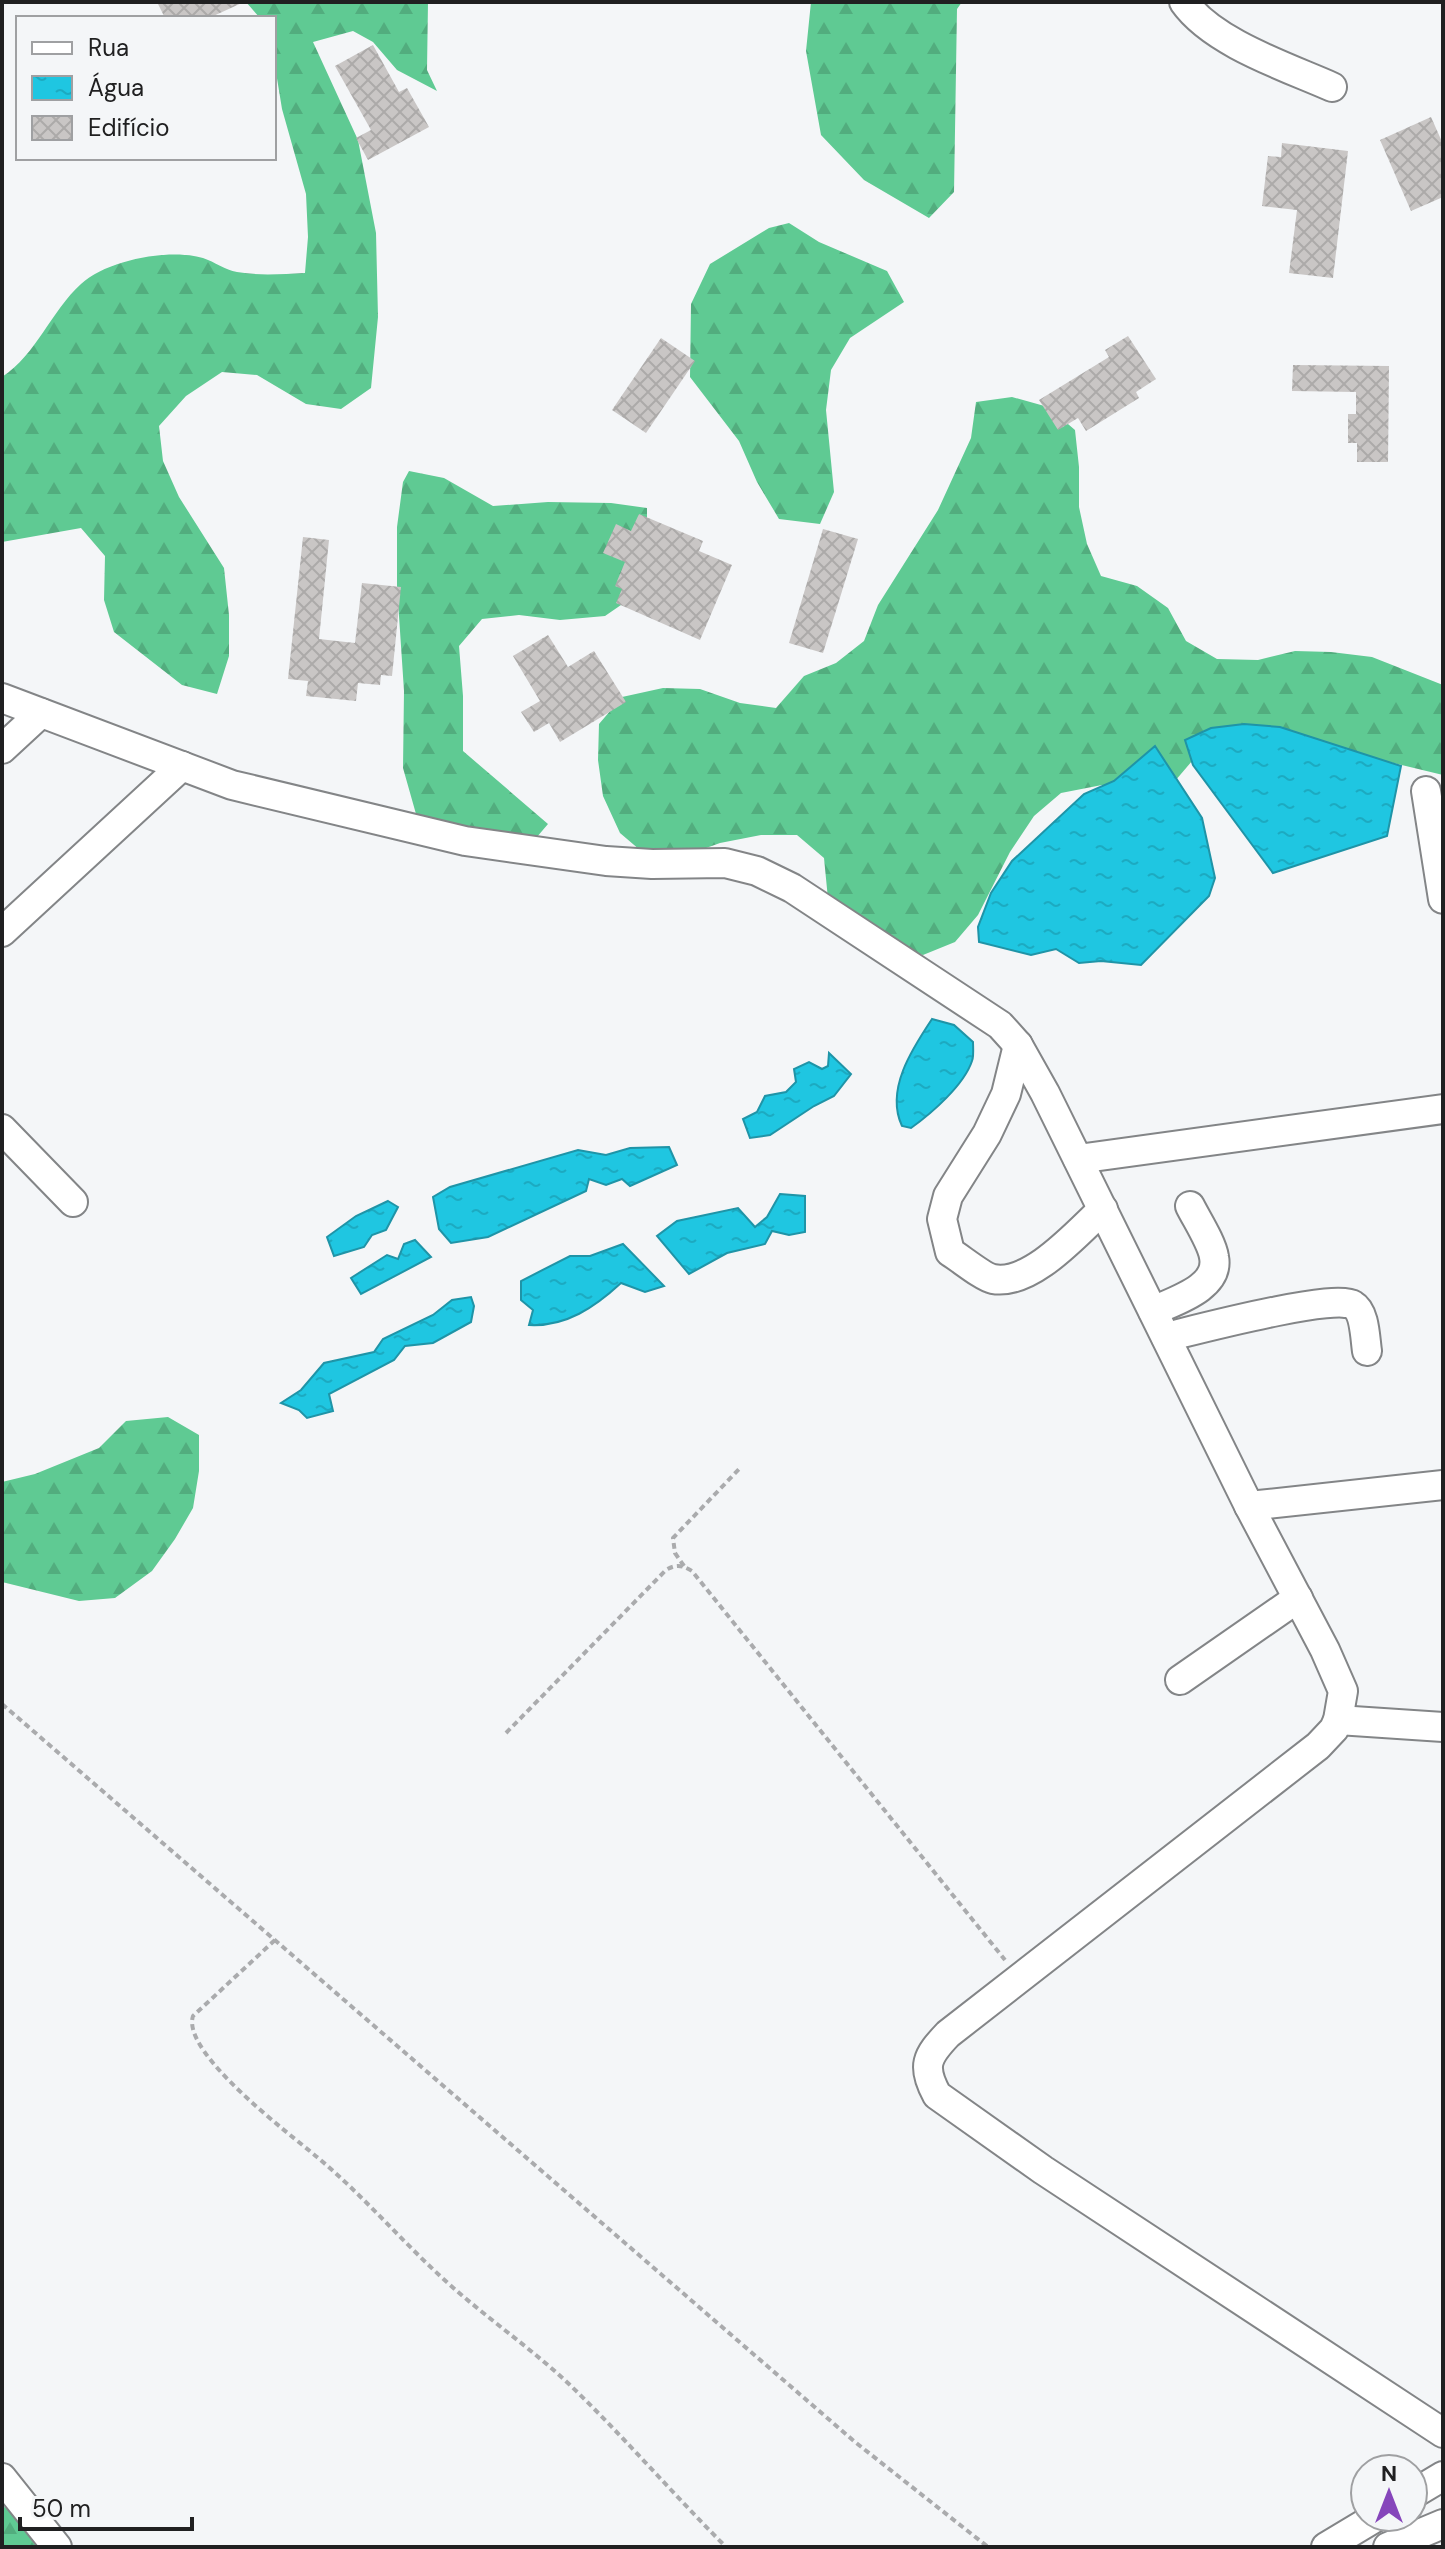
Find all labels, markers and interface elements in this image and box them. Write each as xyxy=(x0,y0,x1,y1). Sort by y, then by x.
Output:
legend xyxy=(16,16,276,160)
text: Rua xyxy=(88,32,129,63)
text: Água xyxy=(88,72,144,103)
text: Edifício xyxy=(88,112,170,143)
north arrow xyxy=(1349,2453,1429,2533)
text: N xyxy=(1381,2459,1397,2488)
scale bar xyxy=(20,2481,192,2531)
text: 50 m xyxy=(32,2493,91,2524)

